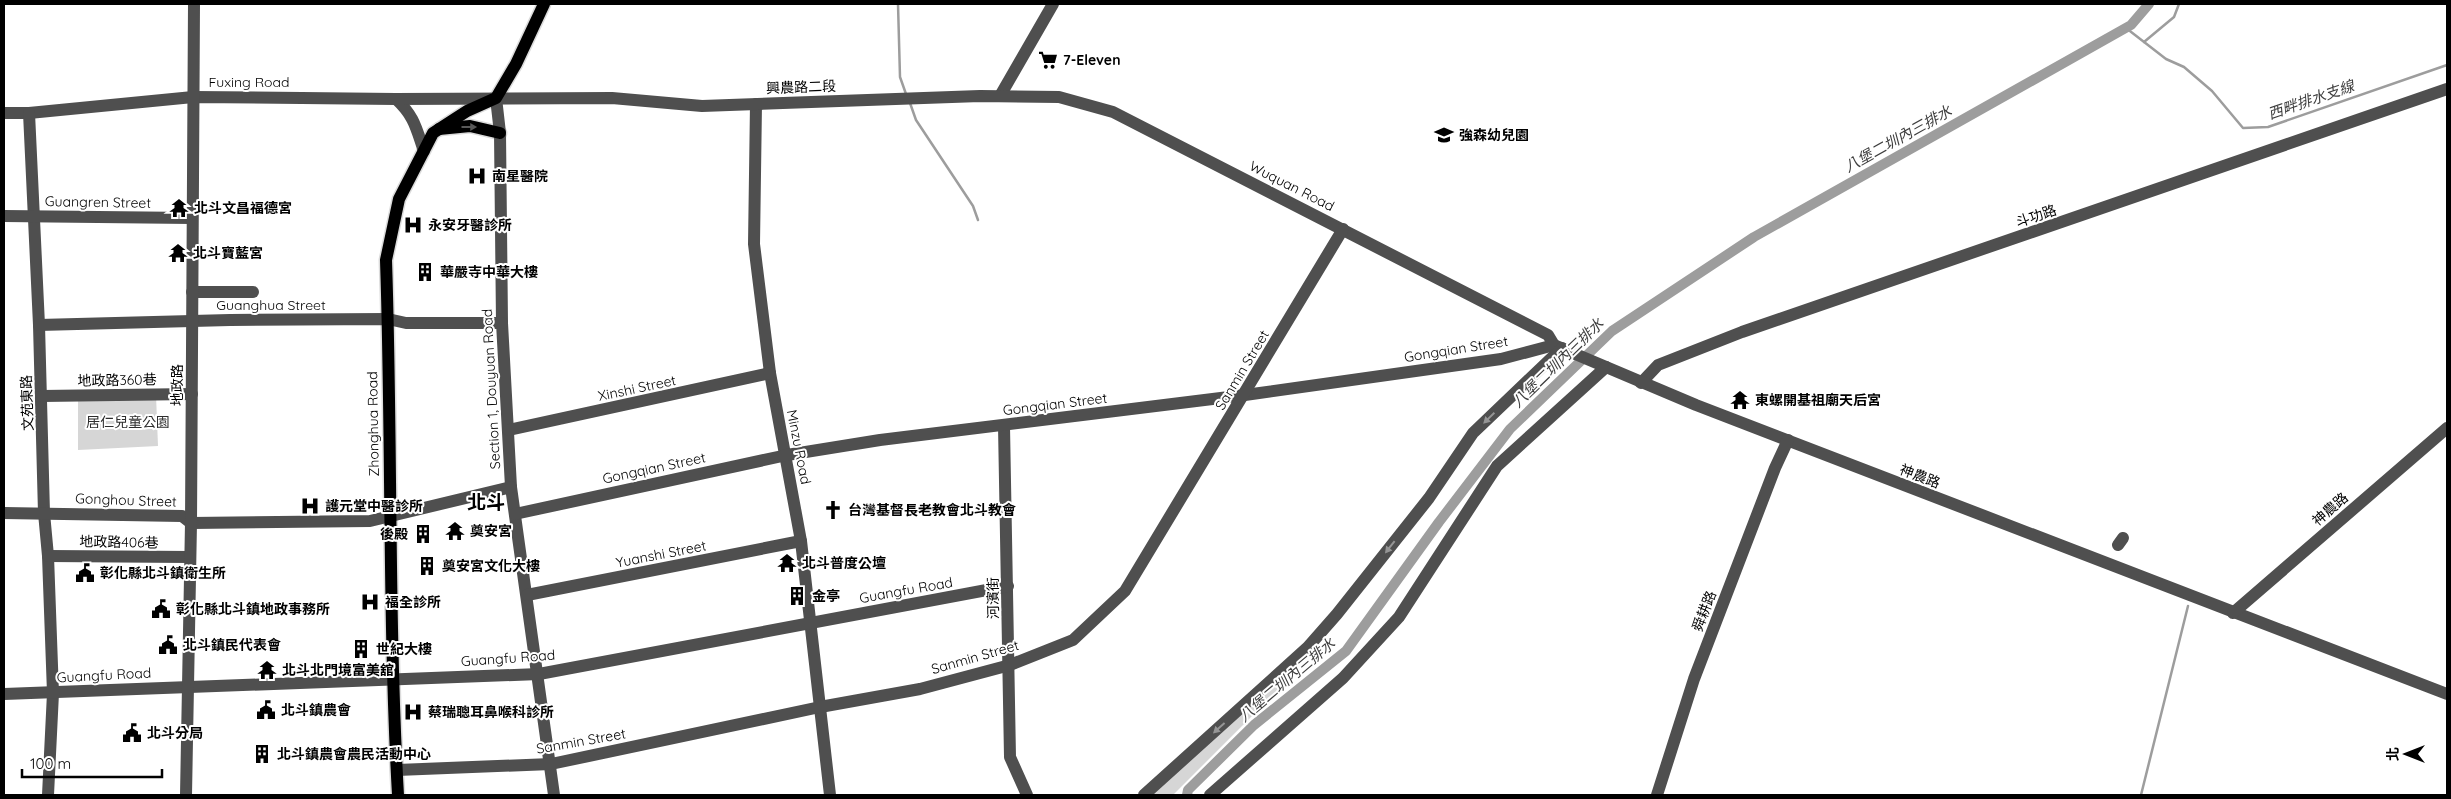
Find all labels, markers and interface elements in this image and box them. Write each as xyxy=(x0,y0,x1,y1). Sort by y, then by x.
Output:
supermarket icon: 7-Eleven xyxy=(1037,49,1059,71)
place label: 7-Eleven xyxy=(1063,51,1120,69)
street label: Fuxing Road xyxy=(209,73,289,91)
water label: 西畔排水支線 xyxy=(2265,75,2358,123)
street label: 興農路二段 xyxy=(766,77,836,97)
water label: 八堡二圳內三排水 xyxy=(1841,101,1956,176)
one-way arrow xyxy=(461,123,477,131)
school or university icon: 強森幼兒園 xyxy=(1433,124,1455,146)
place label: 強森幼兒園 xyxy=(1459,126,1529,144)
street label: Wuquan Road xyxy=(1247,157,1337,215)
hospital icon: 南星醫院 xyxy=(466,165,488,187)
place label: 南星醫院 xyxy=(492,167,548,185)
street label: Guangren Street xyxy=(45,192,151,212)
temple icon: 北斗文昌福德宮 xyxy=(168,197,190,219)
place label: 北斗文昌福德宮 xyxy=(194,199,292,217)
street label: 斗功路 xyxy=(2013,201,2059,231)
hospital icon: 永安牙醫診所 xyxy=(402,214,424,236)
place label: 永安牙醫診所 xyxy=(428,216,512,234)
temple icon: 北斗寶藍宮 xyxy=(167,242,189,264)
place label: 北斗寶藍宮 xyxy=(193,244,263,262)
building icon: 華嚴寺中華大樓 xyxy=(414,261,436,283)
place label: 華嚴寺中華大樓 xyxy=(440,263,538,281)
street label: Guanghua Street xyxy=(216,296,326,314)
street label: Section 1, Douyuan Road xyxy=(478,308,504,470)
water label: 八堡二圳內三排水 xyxy=(1508,313,1608,411)
street label: Sanmin Street xyxy=(1211,326,1273,413)
street label: Gongqian Street xyxy=(1403,332,1509,366)
street label: 地政路 xyxy=(168,364,186,406)
street label: 地政路360巷 xyxy=(77,370,157,390)
street label: Zhonghua Road xyxy=(363,371,383,477)
street label: Xinshi Street xyxy=(596,371,678,405)
street label: 文苑東路 xyxy=(17,375,37,431)
street label: Gongqian Street xyxy=(1002,389,1108,419)
temple icon: 東螺開基祖廟天后宮 xyxy=(1729,389,1751,411)
place label: 東螺開基祖廟天后宮 xyxy=(1755,391,1881,409)
street label: Minzu Road xyxy=(783,408,815,486)
one-way arrow xyxy=(1483,412,1495,424)
park label: 居仁兒童公園 xyxy=(86,413,170,431)
street label: Gongqian Street xyxy=(601,448,707,488)
street label: 神農路 xyxy=(1897,460,1943,492)
street label: 神農路 xyxy=(2308,488,2352,530)
street label: Gonghou Street xyxy=(75,489,177,511)
district label: 北斗 xyxy=(467,490,505,514)
hospital icon: 護元堂中醫診所 xyxy=(299,495,321,517)
place label: 護元堂中醫診所 xyxy=(325,497,423,515)
church icon: 台灣基督長老教會北斗教會 xyxy=(822,499,844,521)
place label: 台灣基督長老教會北斗教會 xyxy=(848,501,1016,519)
temple icon: 奠安宮 xyxy=(444,520,466,542)
place label: 奠安宮 xyxy=(470,522,512,540)
building icon: 後殿 xyxy=(412,523,434,545)
place label: 後殿 xyxy=(380,525,408,543)
street label: 地政路406巷 xyxy=(79,532,159,552)
street label: Yuanshi Street xyxy=(614,536,708,572)
one-way arrow xyxy=(1385,540,1396,553)
temple icon: 北斗普度公壇 xyxy=(776,552,798,574)
place label: 北斗普度公壇 xyxy=(802,554,886,572)
building icon: 奠安宮文化大樓 xyxy=(416,555,438,577)
place label: 奠安宮文化大樓 xyxy=(442,557,540,575)
public building icon: 彰化縣北斗鎮衛生所 xyxy=(74,562,96,584)
place label: 彰化縣北斗鎮衛生所 xyxy=(100,564,226,582)
street label: Guangfu Road xyxy=(858,573,954,607)
street label: 河濱街 xyxy=(984,577,1002,619)
building icon: 金亭 xyxy=(786,585,808,607)
place label: 金亭 xyxy=(812,587,840,605)
street label: 舜耕路 xyxy=(1688,588,1720,634)
hospital icon: 福全診所 xyxy=(359,591,381,613)
place label: 福全診所 xyxy=(385,593,441,611)
public building icon: 彰化縣北斗鎮地政事務所 xyxy=(150,598,172,620)
place label: 彰化縣北斗鎮地政事務所 xyxy=(176,600,330,618)
water label: 八堡二圳內三排水 xyxy=(1235,633,1340,725)
public building icon: 北斗鎮民代表會 xyxy=(157,634,179,656)
place label: 北斗鎮民代表會 xyxy=(183,636,281,654)
street label: Sanmin Street xyxy=(929,636,1021,678)
building icon: 世紀大樓 xyxy=(350,638,372,660)
place label: 世紀大樓 xyxy=(376,640,432,658)
street label: Guangfu Road xyxy=(460,646,556,670)
temple icon: 北斗北門境富美舘 xyxy=(256,659,278,681)
place label: 北斗北門境富美舘 xyxy=(282,661,394,679)
street label: Guangfu Road xyxy=(56,664,152,686)
public building icon: 北斗鎮農會 xyxy=(255,699,277,721)
place label: 北斗鎮農會 xyxy=(281,701,351,719)
hospital icon: 蔡瑞聰耳鼻喉科診所 xyxy=(402,701,424,723)
place label: 蔡瑞聰耳鼻喉科診所 xyxy=(428,703,554,721)
public building icon: 北斗分局 xyxy=(121,722,143,744)
one-way arrow xyxy=(1213,722,1225,734)
place label: 北斗分局 xyxy=(147,724,203,742)
street label: Sanmin Street xyxy=(535,724,627,758)
north arrow xyxy=(2381,729,2431,779)
building icon: 北斗鎮農會農民活動中心 xyxy=(251,743,273,765)
place label: 北斗鎮農會農民活動中心 xyxy=(277,745,431,763)
scale bar xyxy=(22,746,162,778)
text: 北 xyxy=(2384,747,2402,761)
text: 100 m xyxy=(30,754,71,773)

